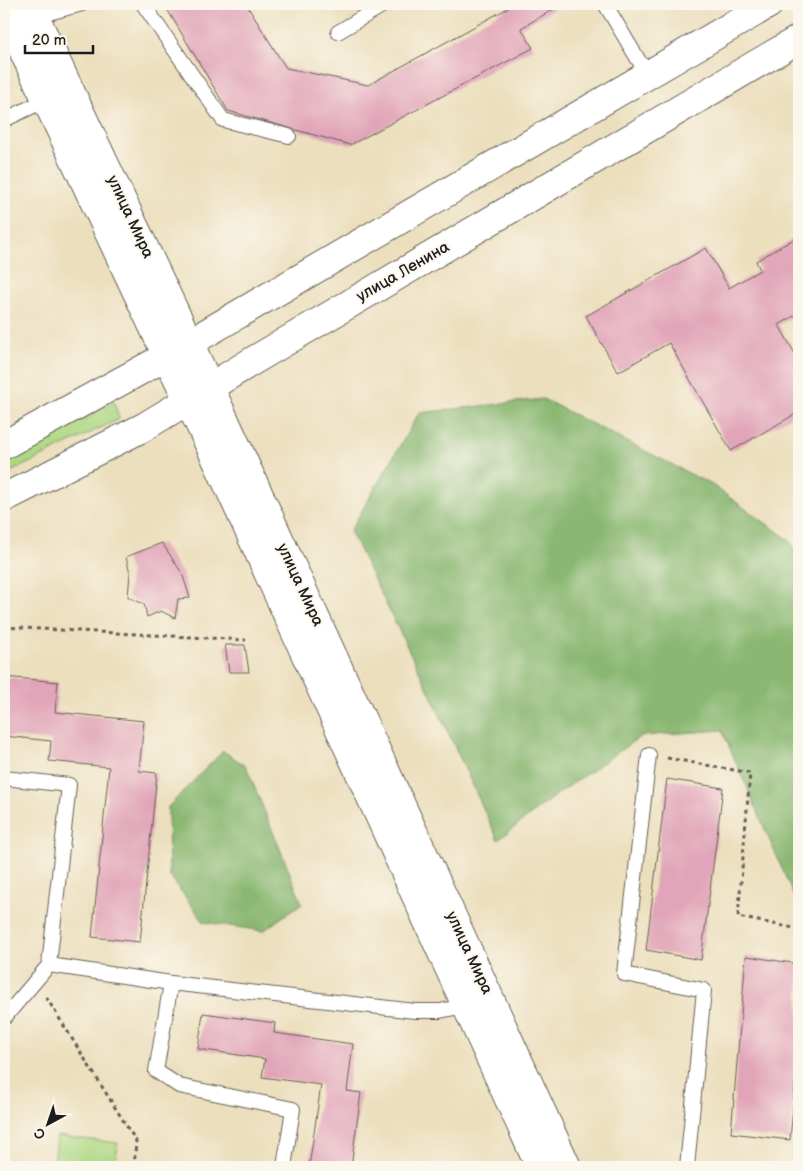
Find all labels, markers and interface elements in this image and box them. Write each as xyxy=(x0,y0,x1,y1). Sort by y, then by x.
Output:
scale bar xyxy=(25,22,92,54)
text: 20 m xyxy=(32,31,66,50)
street label: улица Мира xyxy=(103,172,158,262)
street label: улица Ленина xyxy=(353,237,453,306)
street label: улица Мира xyxy=(273,540,328,630)
street label: улица Мира xyxy=(442,908,497,998)
north arrow xyxy=(22,1098,72,1148)
text: С xyxy=(31,1124,49,1143)

